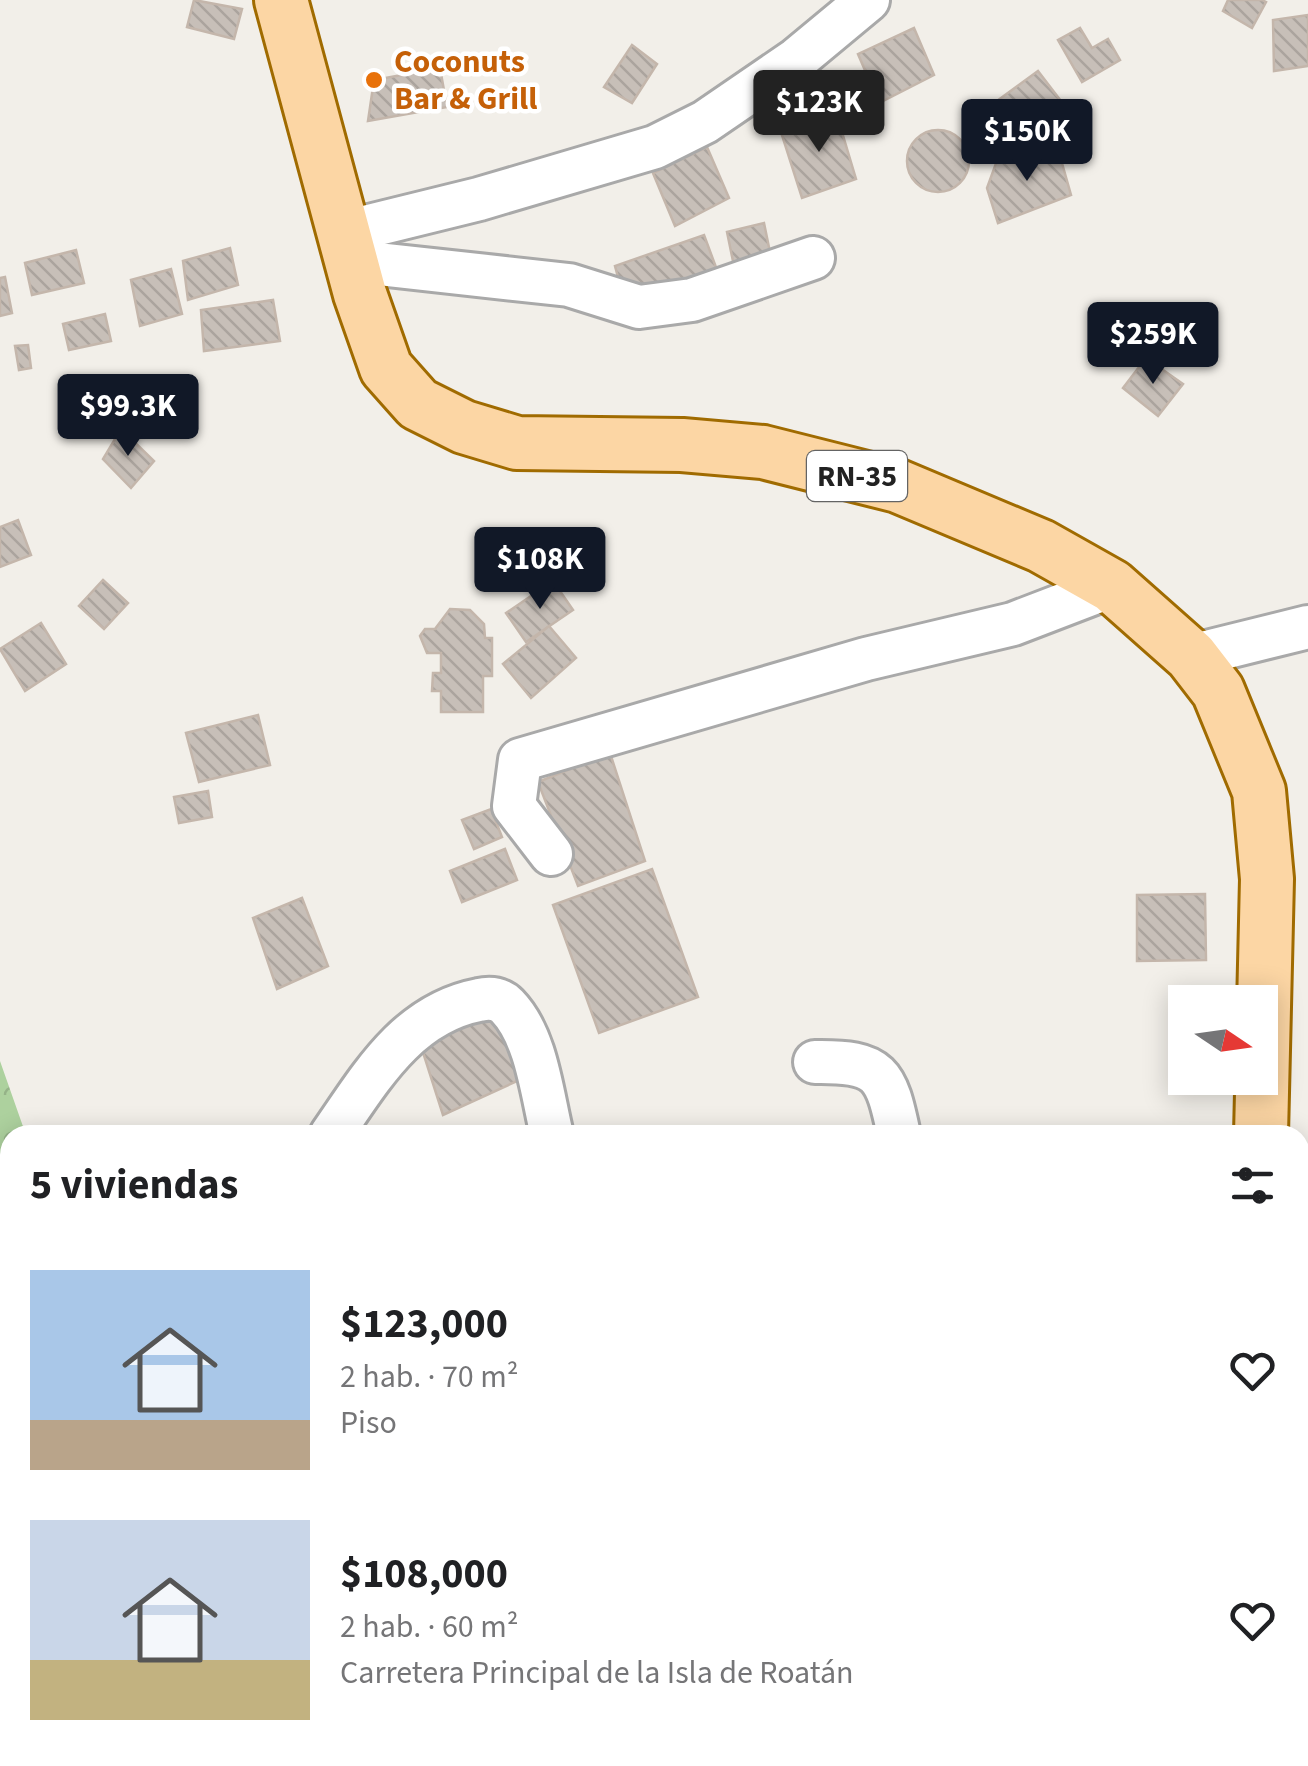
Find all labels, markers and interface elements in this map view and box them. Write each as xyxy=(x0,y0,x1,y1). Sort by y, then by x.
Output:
place label: Coconuts Bar & Grill xyxy=(394,39,537,122)
marker: Coconuts Bar & Grill xyxy=(363,69,385,91)
pin: $123K xyxy=(749,70,889,155)
text: $123K xyxy=(775,79,863,125)
pin: $150K xyxy=(957,99,1097,184)
text: $150K xyxy=(983,108,1071,154)
pin: $259K xyxy=(1083,302,1223,387)
text: $259K xyxy=(1109,311,1197,357)
pin: $99.3K xyxy=(47,374,209,459)
text: $99.3K xyxy=(80,383,176,429)
road number: RN-35 xyxy=(807,451,907,501)
pin: $108K xyxy=(470,527,610,612)
text: $108K xyxy=(496,536,584,582)
north arrow xyxy=(1168,985,1278,1095)
map controls xyxy=(1168,985,1278,1095)
text: 5 viviendas xyxy=(30,1155,238,1215)
icon: filters xyxy=(1225,1158,1280,1213)
text: $123,000 xyxy=(340,1294,508,1354)
icon: home xyxy=(110,1310,230,1430)
icon: heart xyxy=(1225,1343,1280,1398)
text: 2 hab. · 70 m² xyxy=(340,1354,518,1400)
text: Piso xyxy=(340,1400,397,1446)
text: $108,000 xyxy=(340,1544,508,1604)
icon: home xyxy=(110,1560,230,1680)
icon: heart xyxy=(1225,1593,1280,1648)
text: 2 hab. · 60 m² xyxy=(340,1604,518,1650)
text: Carretera Principal de la Isla de Roatán xyxy=(340,1650,854,1696)

